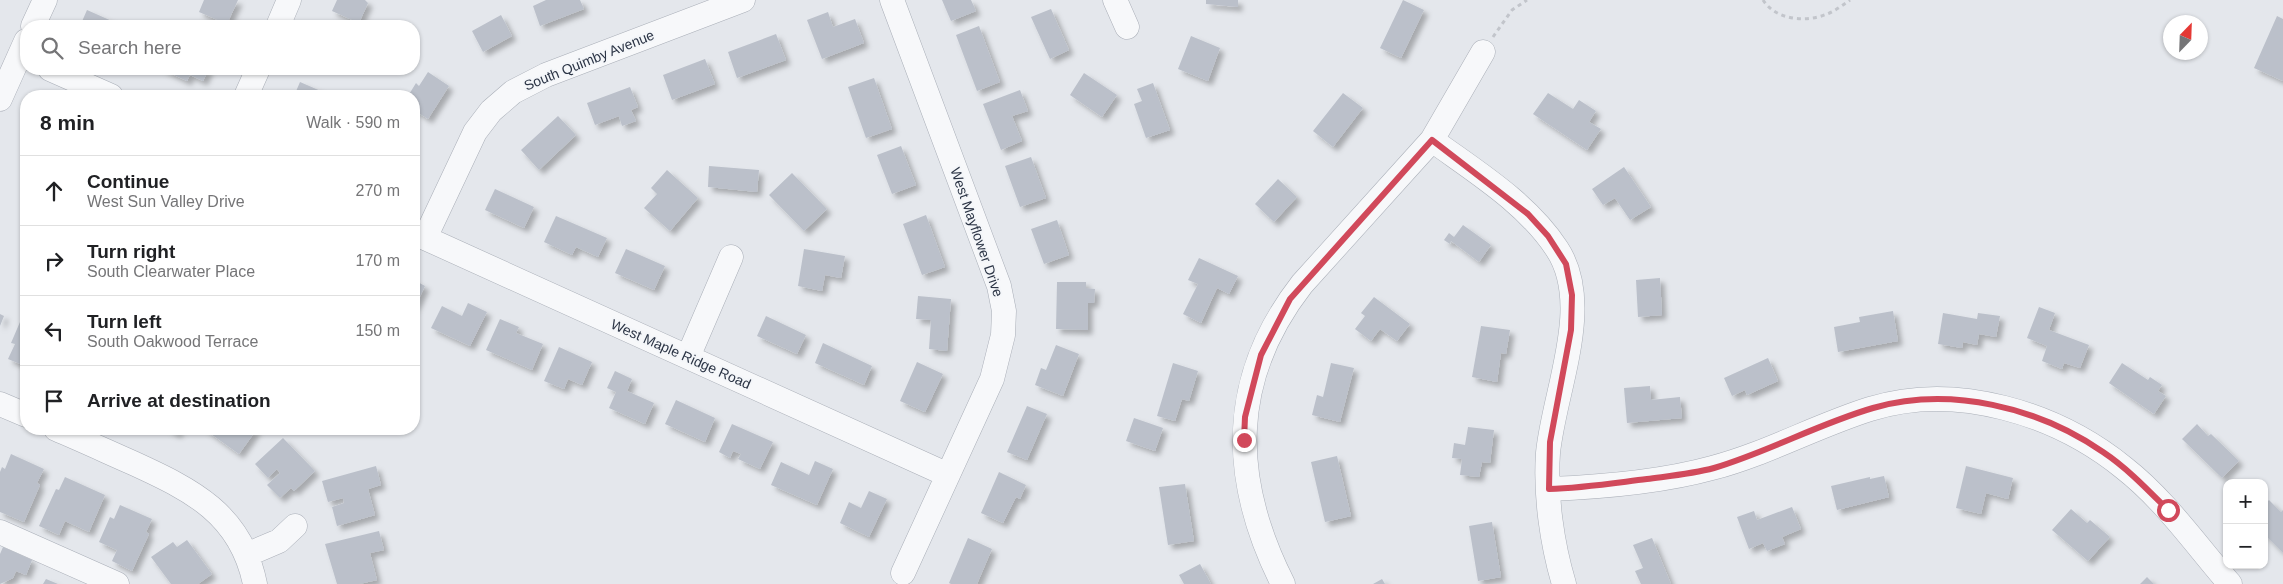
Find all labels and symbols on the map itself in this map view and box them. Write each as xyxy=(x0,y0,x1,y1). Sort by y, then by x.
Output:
north arrow xyxy=(2163,15,2208,60)
street label: South Quimby Avenue xyxy=(522,26,657,93)
street label: West Mayflower Drive xyxy=(947,165,1007,299)
street label: West Maple Ridge Road xyxy=(609,316,753,392)
route end xyxy=(1233,429,1256,452)
route start xyxy=(2157,499,2180,522)

